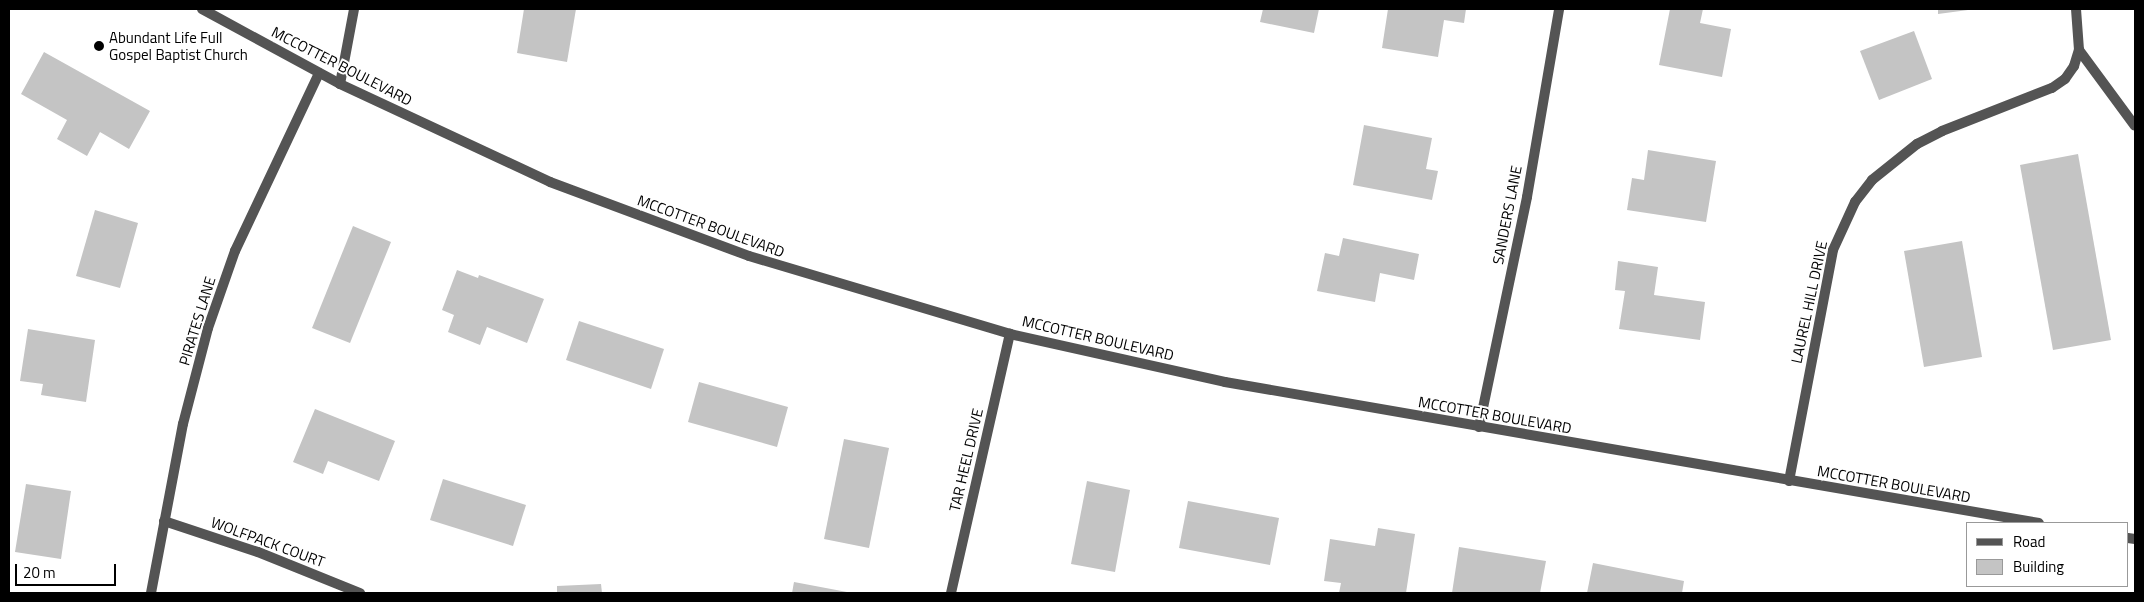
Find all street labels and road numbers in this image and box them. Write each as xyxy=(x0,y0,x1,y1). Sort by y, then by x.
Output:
street label: MCCOTTER BOULEVARD xyxy=(269,23,415,109)
street label: SANDERS LANE xyxy=(1489,164,1525,266)
street label: MCCOTTER BOULEVARD xyxy=(635,191,787,261)
street label: LAUREL HILL DRIVE xyxy=(1787,239,1831,365)
street label: PIRATES LANE xyxy=(175,274,219,368)
street label: MCCOTTER BOULEVARD xyxy=(1020,312,1176,364)
street label: MCCOTTER BOULEVARD xyxy=(1417,393,1573,437)
street label: TAR HEEL DRIVE xyxy=(945,407,987,513)
street label: MCCOTTER BOULEVARD xyxy=(1816,462,1972,506)
street label: WOLFPACK COURT xyxy=(209,513,327,571)

